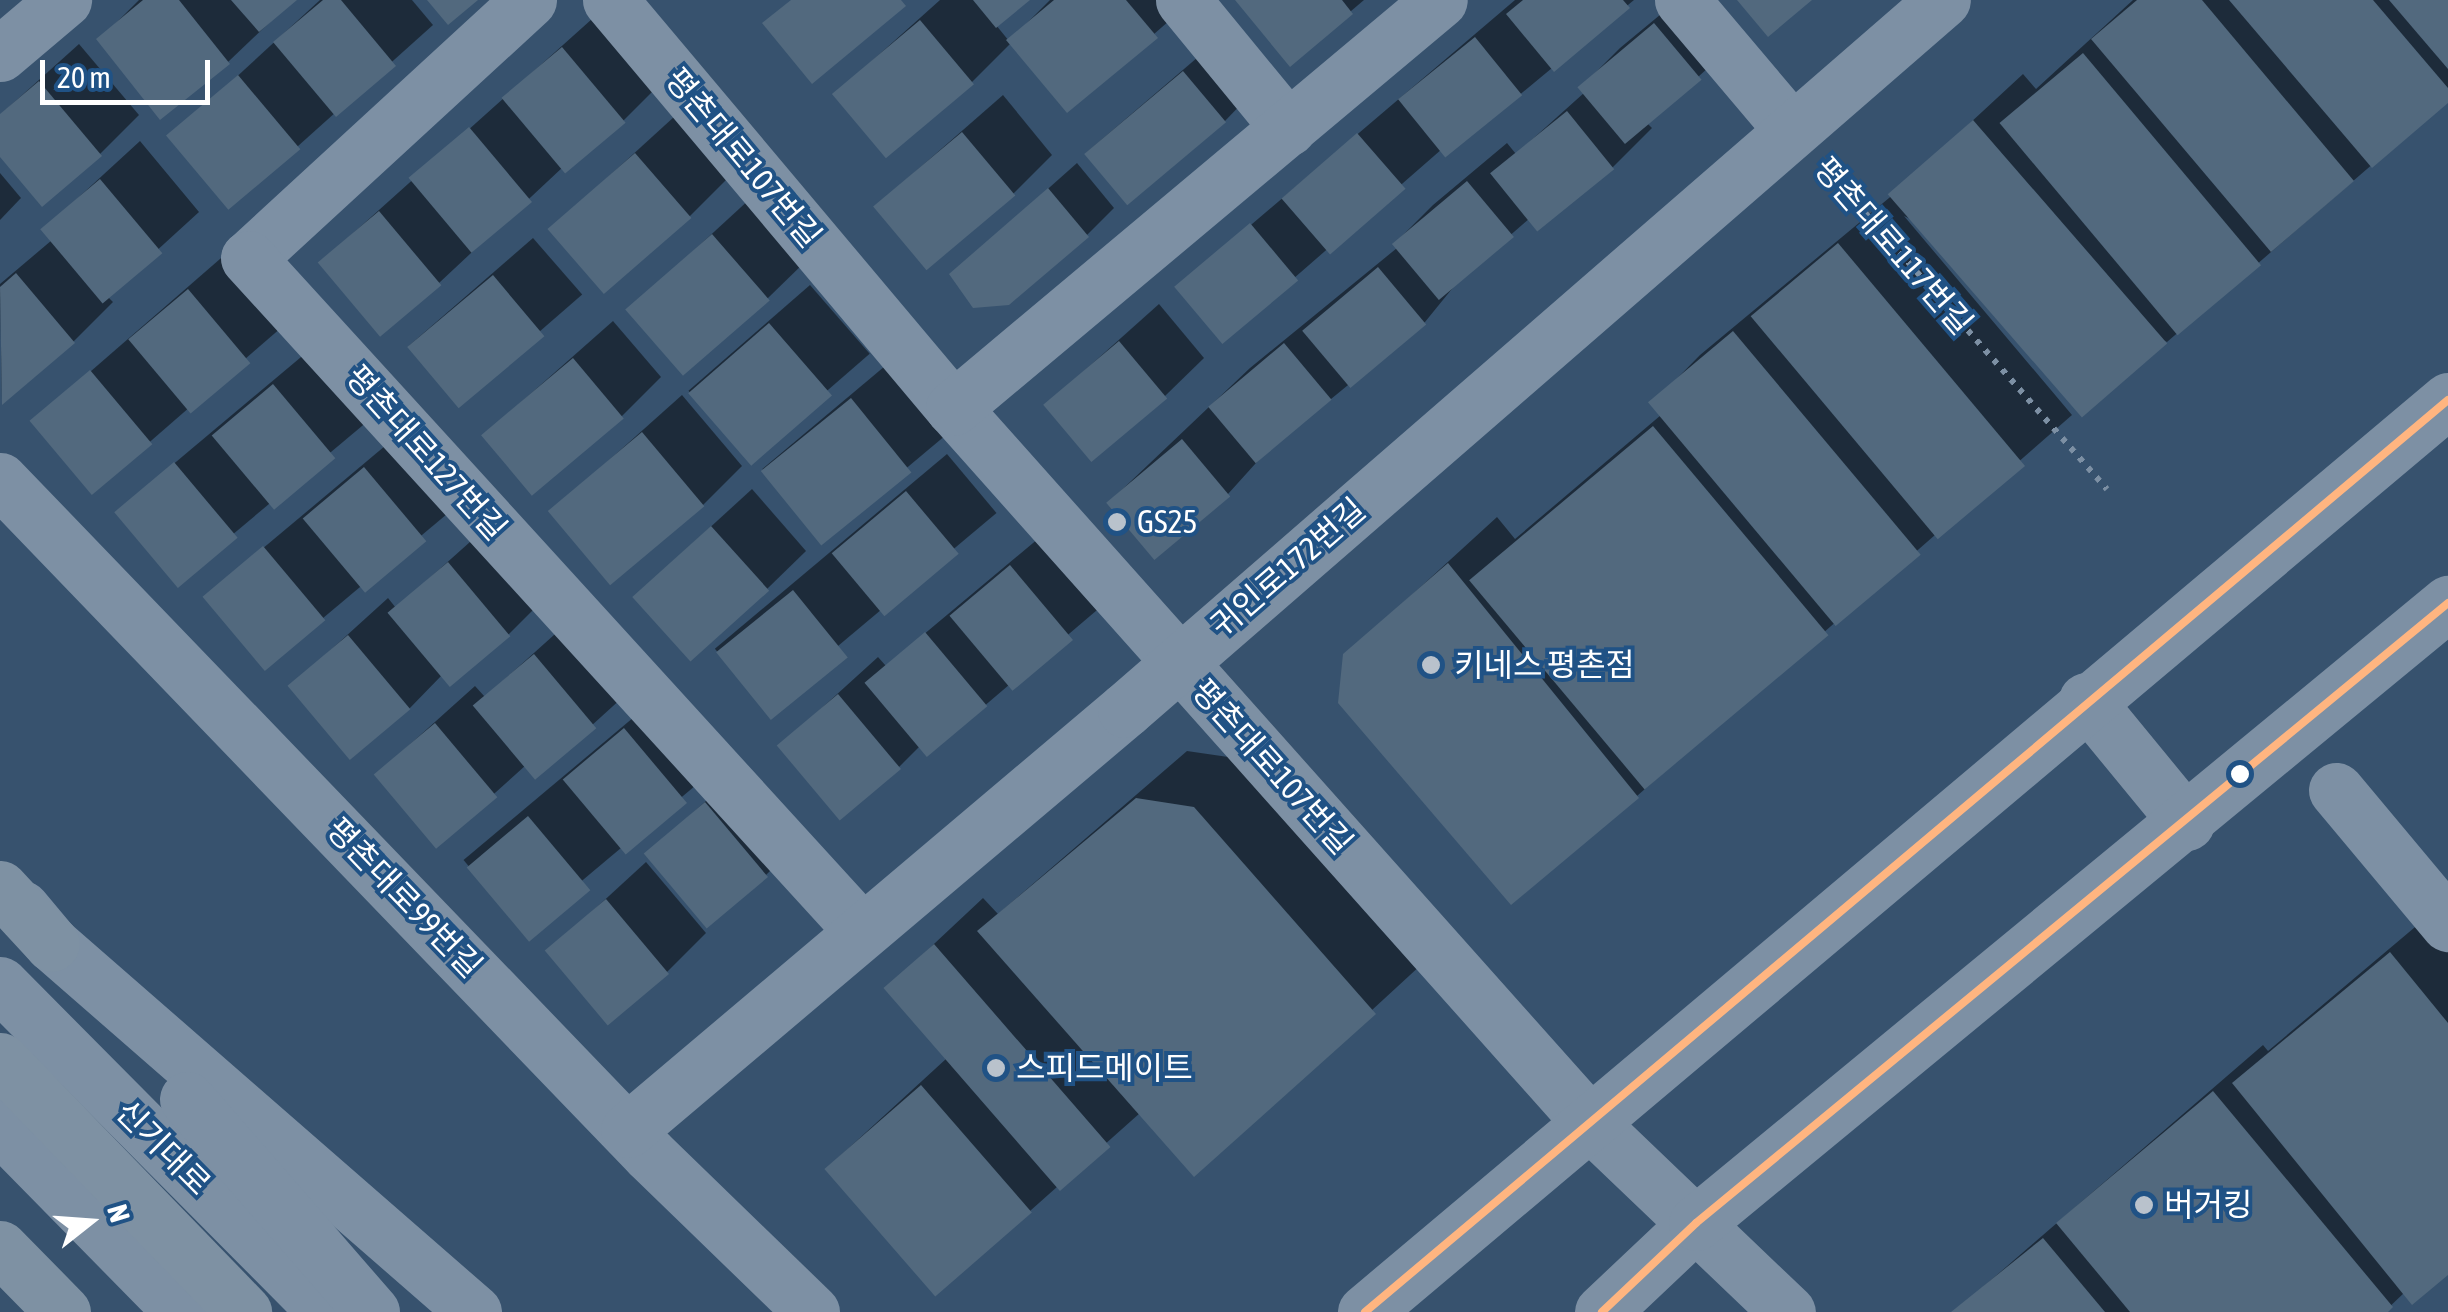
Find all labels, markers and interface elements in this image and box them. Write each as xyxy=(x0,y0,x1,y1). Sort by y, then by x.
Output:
scale bar xyxy=(45,40,215,102)
text: 20 m xyxy=(57,60,111,94)
street label: 평촌대로107번길 xyxy=(657,61,829,255)
street label: 평촌대로117번길 xyxy=(1806,150,1980,342)
street label: 평촌대로127번길 xyxy=(338,358,514,548)
street label: 귀인로172번길 xyxy=(1203,490,1373,646)
place label: GS25 xyxy=(1137,503,1197,541)
marker: GS25 xyxy=(1106,511,1128,533)
place label: 키네스 평촌점 xyxy=(1454,646,1635,684)
marker: 키네스 평촌점 xyxy=(1418,652,1444,678)
street label: 평촌대로107번길 xyxy=(1184,672,1360,862)
unlabelled marker xyxy=(2230,764,2250,784)
street label: 평촌대로99번길 xyxy=(318,810,490,986)
place label: 스피드메이트 xyxy=(1016,1049,1193,1087)
marker: 스피드메이트 xyxy=(985,1057,1007,1079)
street label: 신기대로 xyxy=(108,1093,218,1203)
north arrow xyxy=(40,1172,140,1272)
place label: 버거킹 xyxy=(2164,1186,2252,1224)
marker: 버거킹 xyxy=(2133,1194,2155,1216)
text: N xyxy=(101,1201,136,1226)

